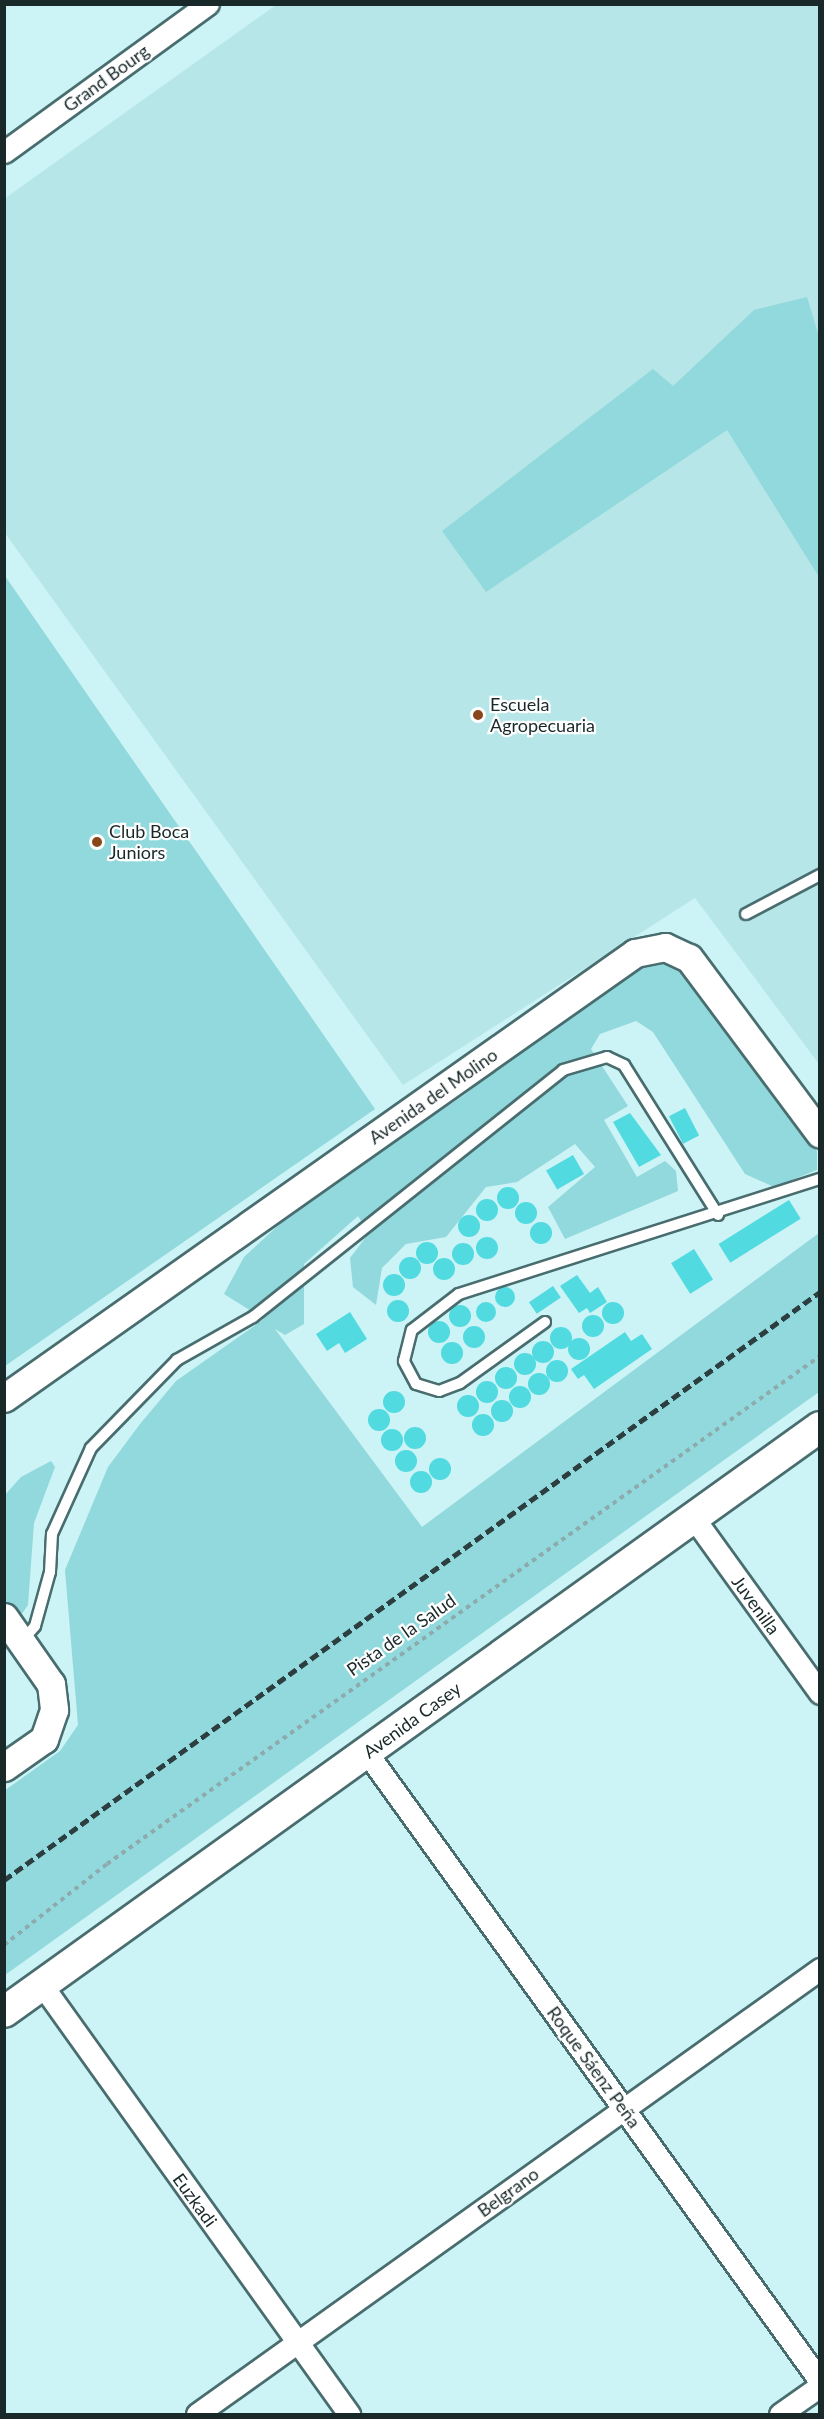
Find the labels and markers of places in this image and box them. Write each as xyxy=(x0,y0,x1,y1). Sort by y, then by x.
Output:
place label: Escuela Agropecuaria xyxy=(490,694,595,736)
marker: Escuela Agropecuaria xyxy=(471,708,485,722)
place label: Club Boca Juniors xyxy=(109,821,189,864)
marker: Club Boca Juniors xyxy=(90,835,104,849)

